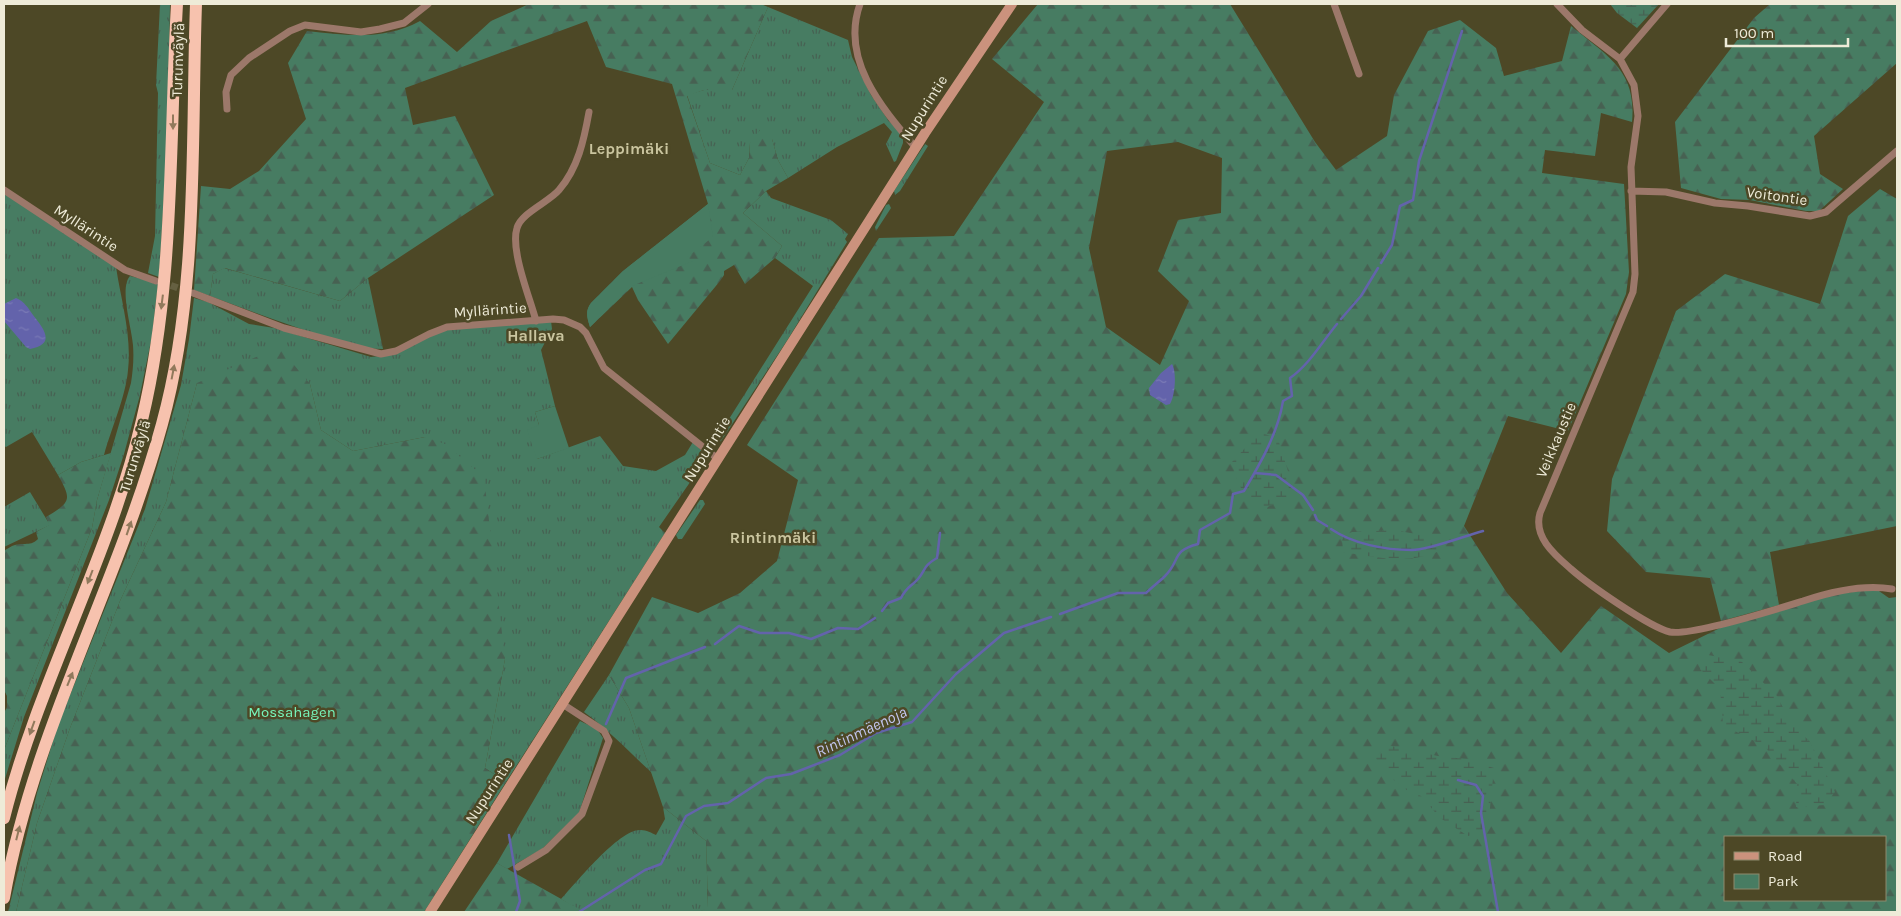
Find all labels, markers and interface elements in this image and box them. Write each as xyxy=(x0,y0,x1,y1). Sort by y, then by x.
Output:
scale bar xyxy=(1726,15,1848,47)
street label: Turunväylä xyxy=(168,23,188,97)
text: 100 m xyxy=(1734,24,1774,42)
street label: Nupurintie xyxy=(897,72,951,144)
one-way arrow xyxy=(169,115,177,131)
district label: Leppimäki xyxy=(589,139,669,158)
street label: Voitontie xyxy=(1745,183,1809,209)
street label: Myllärintie xyxy=(50,201,122,255)
one-way arrow xyxy=(158,294,166,310)
street label: Myllärintie xyxy=(453,298,527,322)
district label: Hallava xyxy=(507,326,565,345)
one-way arrow xyxy=(169,363,177,379)
street label: Veikkaustie xyxy=(1532,400,1580,480)
street label: Nupurintie xyxy=(680,413,734,485)
street label: Turunväylä xyxy=(116,418,154,494)
one-way arrow xyxy=(125,520,133,535)
district label: Rintinmäki xyxy=(730,528,816,547)
one-way arrow xyxy=(86,569,93,584)
one-way arrow xyxy=(66,672,74,686)
water label: Rintinmäenoja xyxy=(813,702,910,761)
park label: Mossahagen xyxy=(248,703,336,721)
one-way arrow xyxy=(28,721,35,736)
street label: Nupurintie xyxy=(461,755,517,827)
one-way arrow xyxy=(14,826,22,841)
legend xyxy=(1724,836,1886,901)
text: Road xyxy=(1768,847,1803,865)
text: Park xyxy=(1768,872,1798,890)

